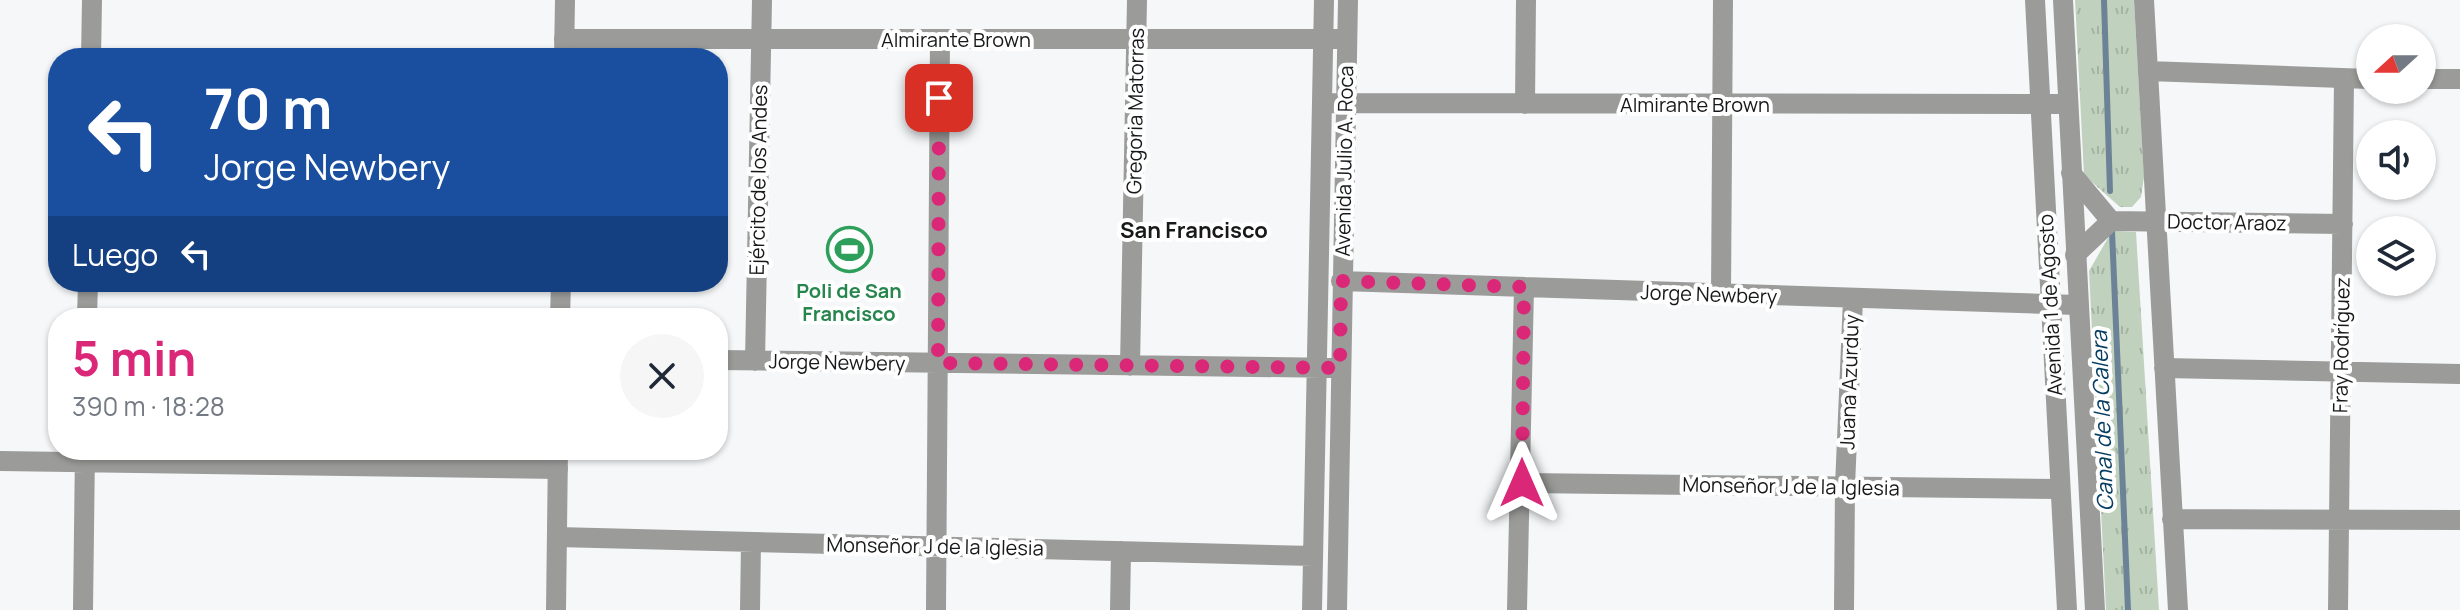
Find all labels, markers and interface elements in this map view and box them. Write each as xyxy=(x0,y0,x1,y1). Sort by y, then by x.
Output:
north arrow xyxy=(2356,24,2436,104)
map controls xyxy=(2356,24,2436,296)
street label: Almirante Brown xyxy=(881,26,1031,53)
street label: Gregoria Matorras xyxy=(1120,28,1150,194)
pin xyxy=(905,64,973,132)
street label: Avenida Julio A. Roca xyxy=(1329,65,1359,257)
text: 70 m xyxy=(204,69,332,146)
icon: arrive xyxy=(917,76,961,120)
icon: left xyxy=(72,80,176,184)
street label: Ejército de los Andes xyxy=(743,84,773,276)
street label: Almirante Brown xyxy=(1620,91,1770,118)
button: sound xyxy=(2356,120,2436,200)
text: Jorge Newbery xyxy=(204,142,450,191)
street label: Doctor Araoz xyxy=(2167,207,2287,237)
street label: Avenida 1 de Agosto xyxy=(2032,213,2068,397)
district label: San Francisco xyxy=(1120,215,1268,245)
button: layers xyxy=(2356,216,2436,296)
sports icon: Poli de San Francisco xyxy=(825,226,873,274)
icon: left xyxy=(174,232,218,276)
text: Luego xyxy=(72,234,158,275)
place label: Poli de San Francisco xyxy=(796,277,902,327)
street label: Fray Rodríguez xyxy=(2326,277,2356,413)
street label: Jorge Newbery xyxy=(1640,278,1778,310)
street label: Juana Azurduy xyxy=(1833,313,1865,450)
text: 5 min xyxy=(72,325,196,390)
water label: Canal de la Calera xyxy=(2084,329,2120,512)
button: close xyxy=(620,334,704,418)
street label: Jorge Newbery xyxy=(768,347,906,377)
text: 390 m · 18:28 xyxy=(72,388,225,424)
position arrow xyxy=(1480,441,1564,525)
street label: Monseñor J de la Iglesia xyxy=(1682,471,1900,501)
street label: Monseñor J de la Iglesia xyxy=(826,531,1044,561)

